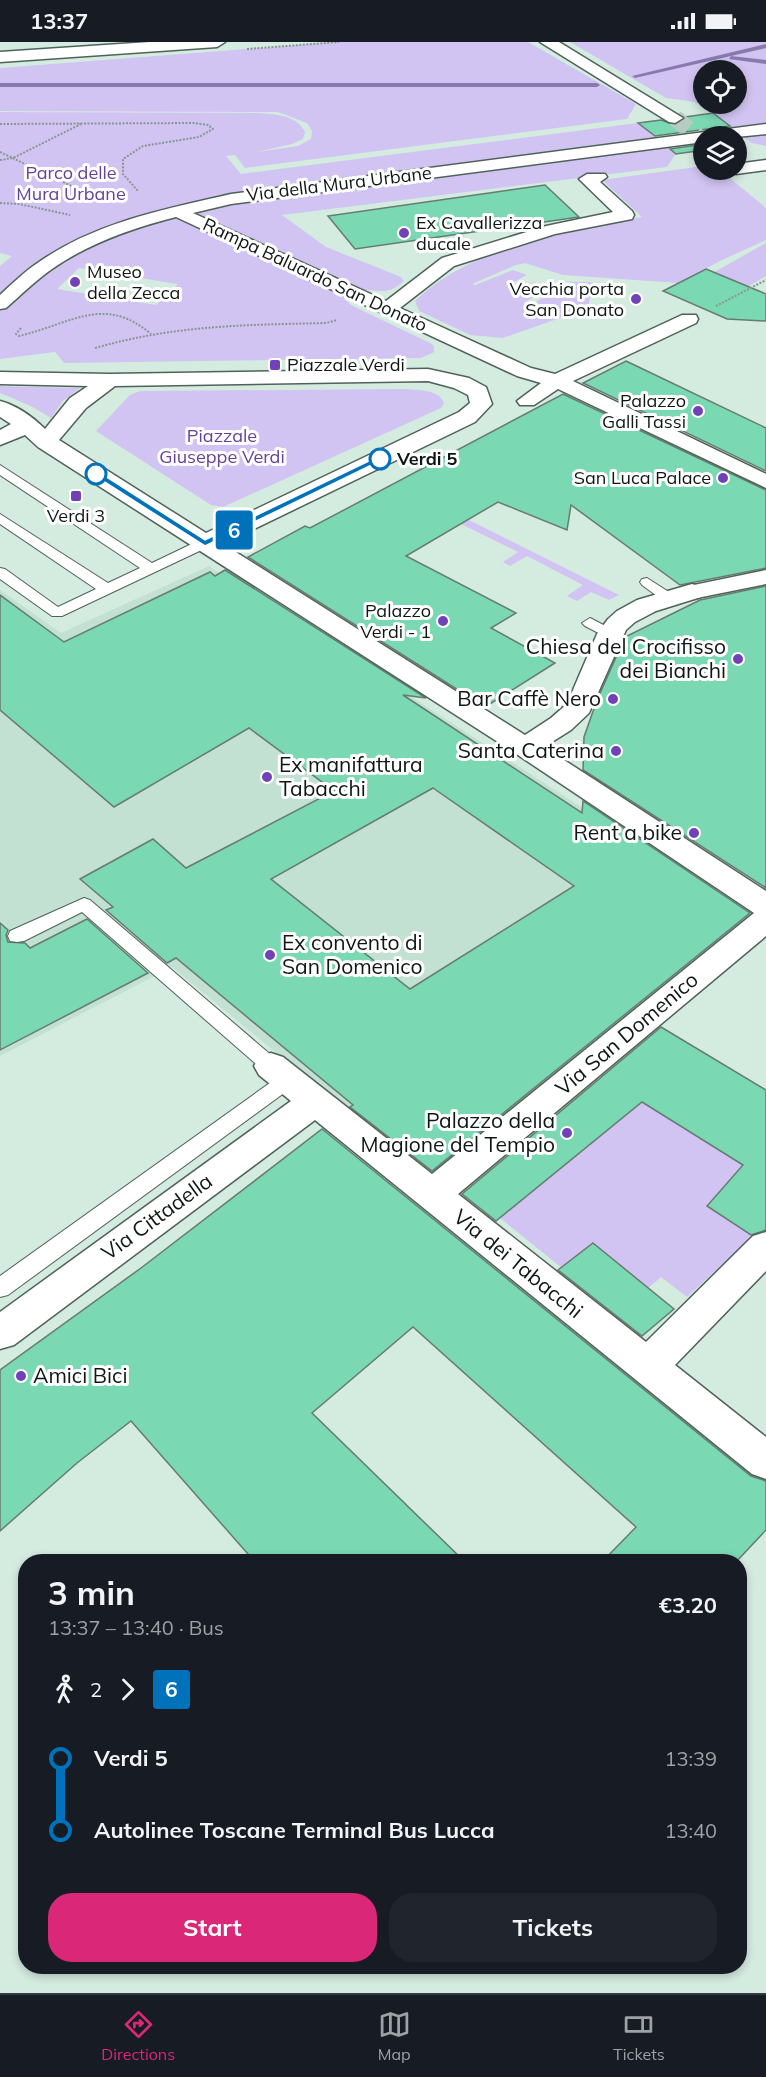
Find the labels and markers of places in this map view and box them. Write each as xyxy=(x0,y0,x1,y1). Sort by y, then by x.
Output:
place label: Ex Cavallerizza ducale xyxy=(416,211,542,255)
marker: Ex Cavallerizza ducale xyxy=(397,226,411,240)
place label: Museo della Zecca xyxy=(87,260,180,304)
marker: Museo della Zecca xyxy=(68,275,82,289)
place label: Vecchia porta San Donato xyxy=(510,277,624,321)
marker: Vecchia porta San Donato xyxy=(629,292,643,306)
place label: Piazzale Verdi xyxy=(287,353,405,376)
marker: Piazzale Verdi xyxy=(268,358,282,372)
place label: Palazzo Galli Tassi xyxy=(602,389,686,433)
marker: Palazzo Galli Tassi xyxy=(691,404,705,418)
place label: Verdi 5 xyxy=(396,447,457,470)
marker: Verdi 5 xyxy=(369,448,391,470)
unlabelled marker xyxy=(85,463,107,485)
place label: San Luca Palace xyxy=(574,466,711,489)
marker: San Luca Palace xyxy=(716,471,730,485)
marker: Verdi 3 xyxy=(69,489,83,503)
place label: Verdi 3 xyxy=(47,504,105,527)
place label: Palazzo Verdi - 1 xyxy=(360,599,431,643)
marker: Palazzo Verdi - 1 xyxy=(436,614,450,628)
place label: Chiesa del Crocifisso dei Bianchi xyxy=(526,633,726,683)
marker: Chiesa del Crocifisso dei Bianchi xyxy=(731,652,745,666)
place label: Bar Caffè Nero xyxy=(457,685,601,711)
marker: Bar Caffè Nero xyxy=(606,692,620,706)
place label: Santa Caterina xyxy=(458,737,604,763)
marker: Santa Caterina xyxy=(609,744,623,758)
place label: Ex manifattura Tabacchi xyxy=(279,751,423,801)
marker: Ex manifattura Tabacchi xyxy=(260,770,274,784)
place label: Rent a bike xyxy=(573,819,682,845)
marker: Rent a bike xyxy=(687,826,701,840)
place label: Ex convento di San Domenico xyxy=(282,929,423,979)
marker: Ex convento di San Domenico xyxy=(263,948,277,962)
place label: Palazzo della Magione del Tempio xyxy=(360,1107,555,1157)
marker: Palazzo della Magione del Tempio xyxy=(560,1126,574,1140)
place label: Amici Bici xyxy=(33,1362,127,1388)
marker: Amici Bici xyxy=(14,1369,28,1383)

